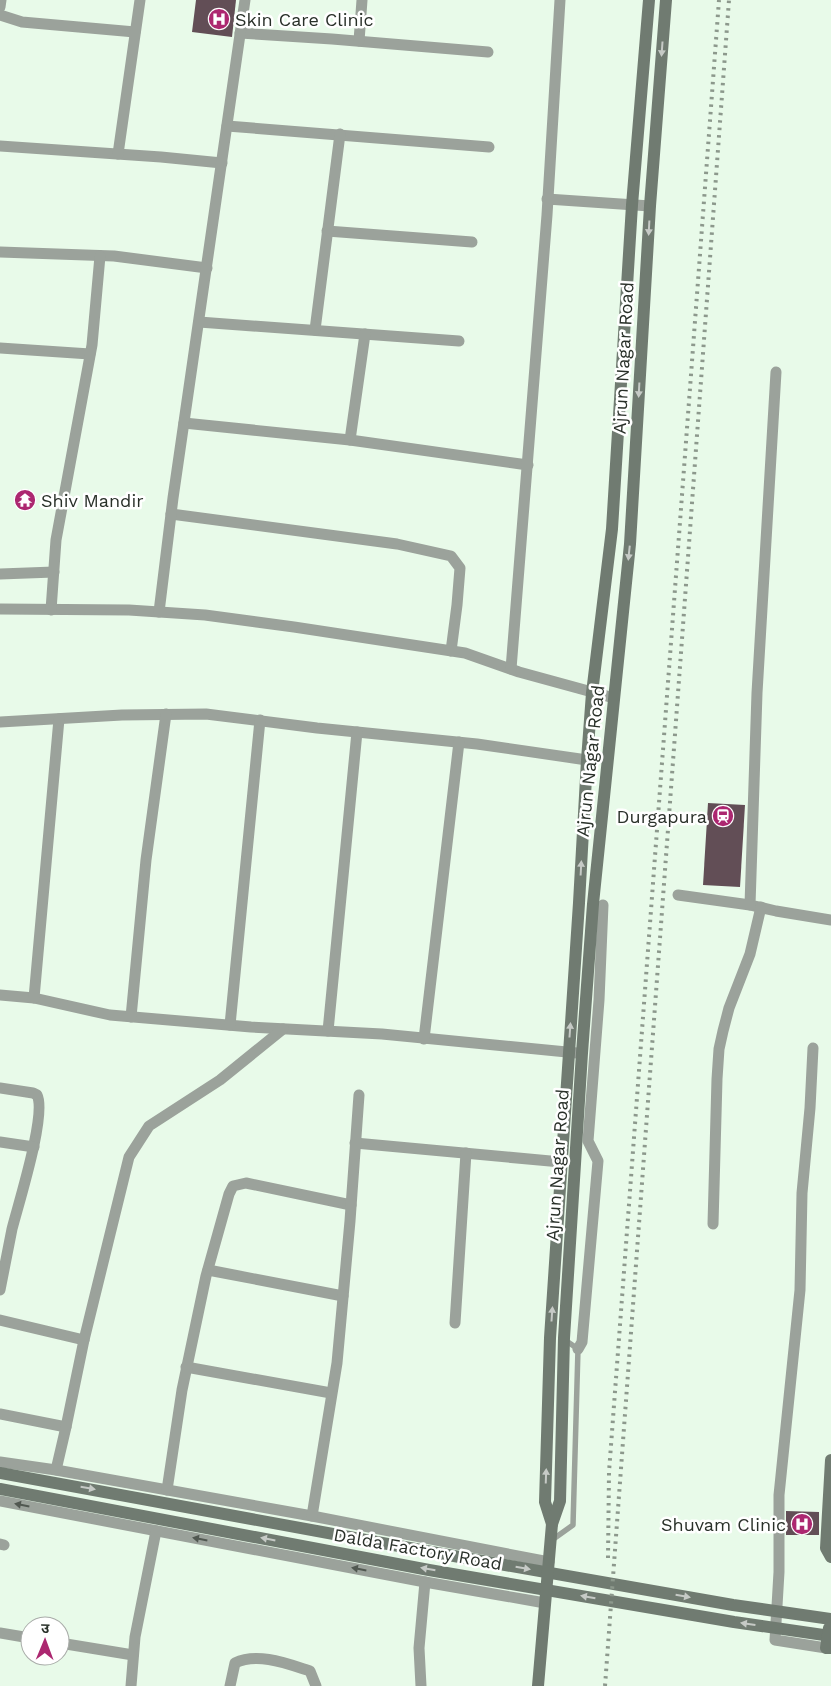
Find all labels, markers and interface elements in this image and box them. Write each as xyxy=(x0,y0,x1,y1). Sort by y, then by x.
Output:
hospital icon: Skin Care Clinic xyxy=(207,7,231,31)
place label: Skin Care Clinic xyxy=(235,9,374,30)
one-way arrow xyxy=(658,41,666,57)
one-way arrow xyxy=(644,220,652,236)
street label: Ajrun Nagar Road xyxy=(609,281,637,435)
one-way arrow xyxy=(634,383,642,399)
temple icon: Shiv Mandir xyxy=(13,488,37,512)
place label: Shiv Mandir xyxy=(41,490,144,511)
one-way arrow xyxy=(625,545,633,561)
street label: Ajrun Nagar Road xyxy=(572,684,608,838)
station icon: Durgapura xyxy=(711,804,735,828)
place label: Durgapura xyxy=(617,806,707,827)
one-way arrow xyxy=(578,859,586,875)
one-way arrow xyxy=(566,1021,574,1037)
street label: Ajrun Nagar Road xyxy=(541,1088,573,1242)
one-way arrow xyxy=(548,1306,556,1322)
one-way arrow xyxy=(542,1468,550,1484)
one-way arrow xyxy=(80,1484,96,1492)
one-way arrow xyxy=(15,1501,30,1509)
hospital icon: Shuvam Clinic xyxy=(790,1512,814,1536)
place label: Shuvam Clinic xyxy=(661,1514,786,1535)
street label: Dalda Factory Road xyxy=(332,1524,504,1574)
one-way arrow xyxy=(260,1534,276,1542)
one-way arrow xyxy=(191,1535,207,1543)
one-way arrow xyxy=(516,1564,532,1572)
one-way arrow xyxy=(351,1565,367,1573)
one-way arrow xyxy=(419,1565,435,1573)
one-way arrow xyxy=(676,1592,692,1600)
one-way arrow xyxy=(580,1593,596,1601)
north arrow xyxy=(20,1616,70,1666)
text: उ xyxy=(41,1620,50,1636)
one-way arrow xyxy=(740,1620,756,1628)

